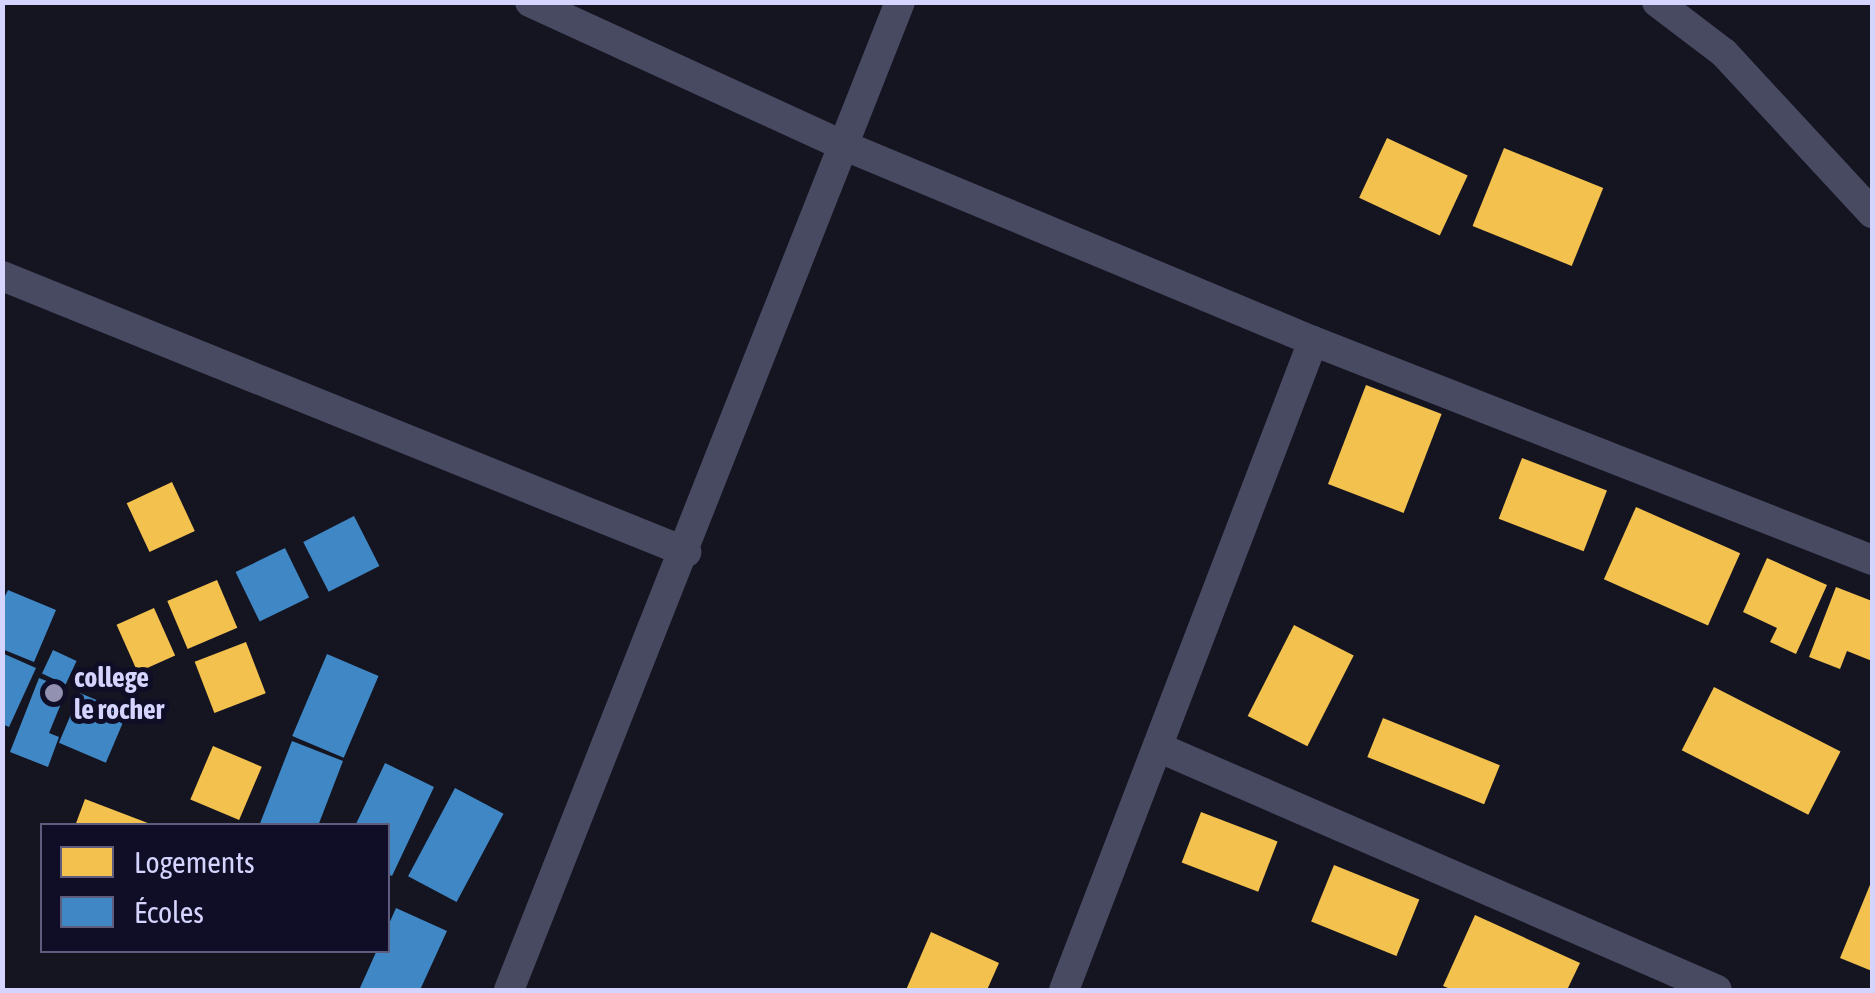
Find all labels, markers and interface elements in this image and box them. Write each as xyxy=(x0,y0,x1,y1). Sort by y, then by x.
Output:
place label: college le rocher xyxy=(74,660,164,726)
marker: college le rocher xyxy=(43,682,65,704)
legend xyxy=(40,823,390,953)
text: Logements xyxy=(134,845,255,879)
text: Écoles xyxy=(134,895,204,929)

